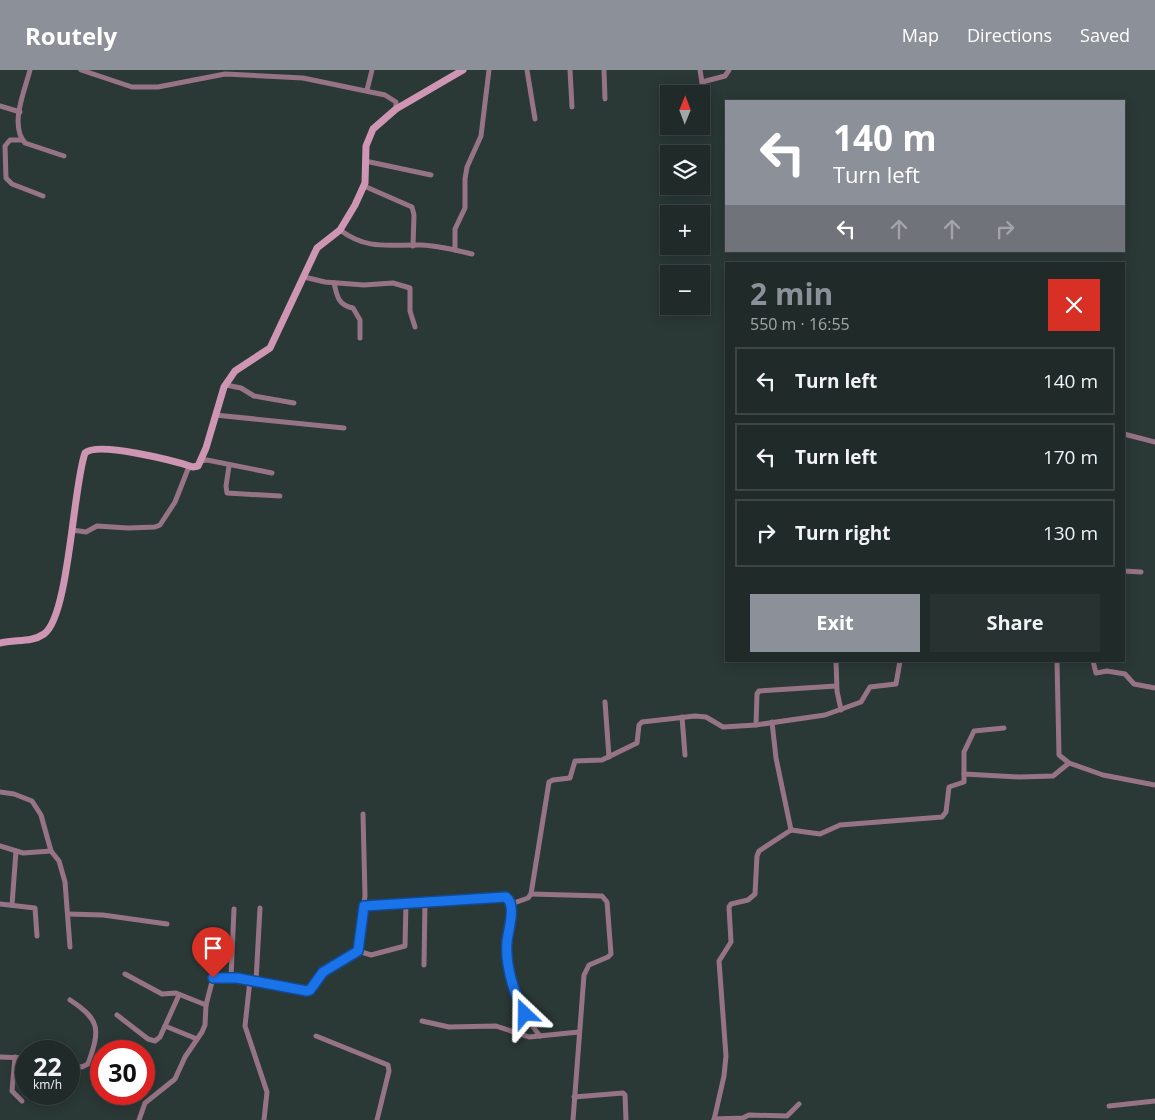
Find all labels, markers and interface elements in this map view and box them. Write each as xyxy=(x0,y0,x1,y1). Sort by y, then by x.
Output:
text: Routely xyxy=(25,19,117,52)
text: Map xyxy=(902,23,939,47)
text: Directions xyxy=(967,23,1052,47)
text: Saved xyxy=(1080,23,1130,47)
north arrow xyxy=(660,85,710,135)
map controls xyxy=(660,85,710,315)
text: 140 m xyxy=(833,114,937,161)
icon: left xyxy=(750,120,815,185)
button: layers xyxy=(660,145,710,195)
text: Turn left xyxy=(833,159,920,189)
button: + xyxy=(660,205,710,255)
icon: left xyxy=(832,215,860,243)
icon: ahead xyxy=(885,215,913,243)
icon: ahead xyxy=(938,215,966,243)
icon: right xyxy=(991,215,1019,243)
button: − xyxy=(660,265,710,315)
text: 2 min xyxy=(750,273,833,314)
button: close xyxy=(1048,279,1100,331)
text: 550 m · 16:55 xyxy=(750,313,850,335)
icon: left xyxy=(752,367,780,395)
text: Turn left xyxy=(795,368,877,394)
text: 140 m xyxy=(1043,368,1098,394)
icon: left xyxy=(752,443,780,471)
text: Turn left xyxy=(795,444,877,470)
text: 170 m xyxy=(1043,444,1098,470)
icon: right xyxy=(752,519,780,547)
text: Turn right xyxy=(795,520,890,546)
text: 130 m xyxy=(1043,520,1098,546)
button: Exit xyxy=(750,594,920,652)
button: Share xyxy=(930,594,1100,652)
pin xyxy=(192,927,234,978)
icon: arrive xyxy=(199,934,227,962)
position arrow xyxy=(498,987,550,1039)
speed limit sign: 30 xyxy=(90,1040,155,1105)
text: 22 xyxy=(33,1049,62,1083)
text: km/h xyxy=(33,1076,62,1093)

